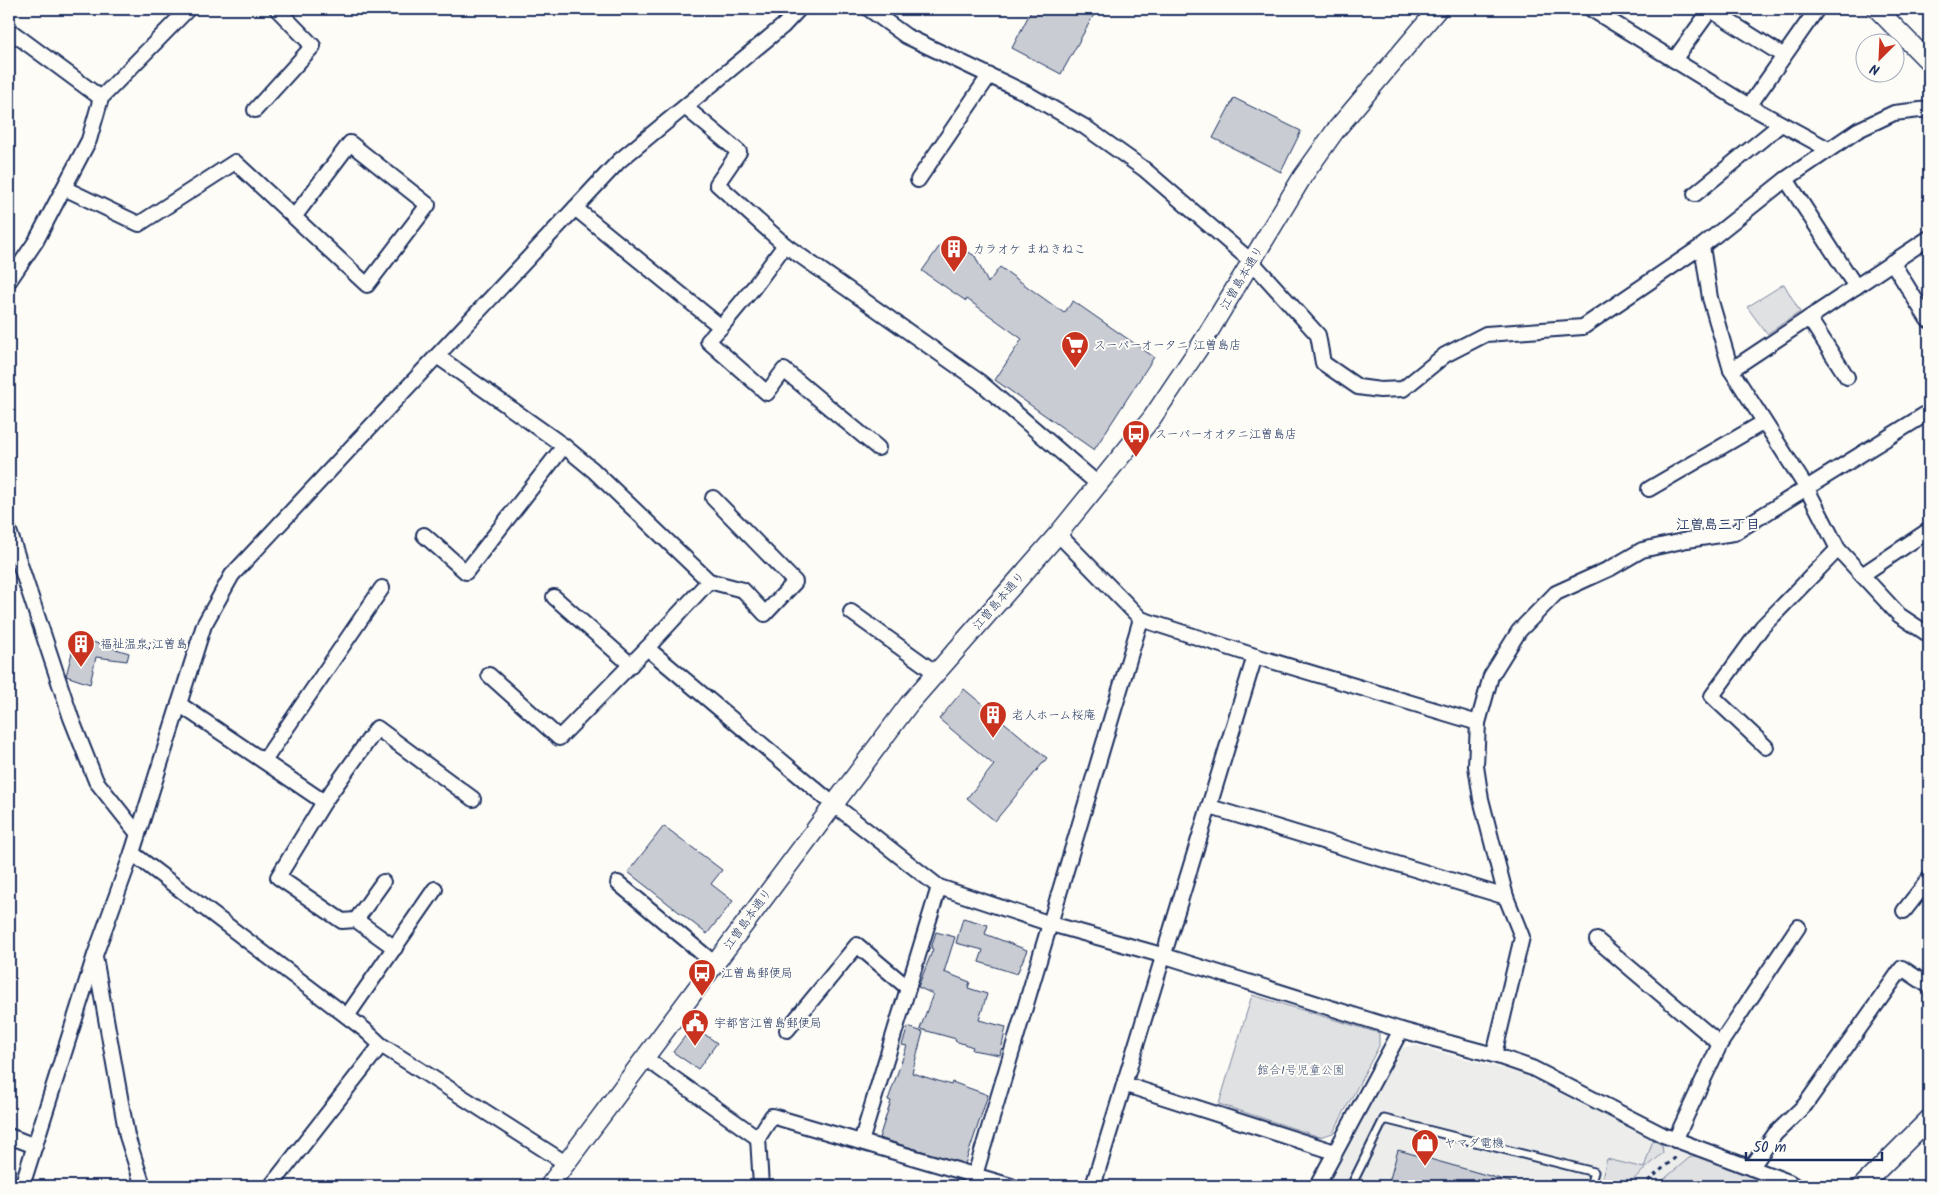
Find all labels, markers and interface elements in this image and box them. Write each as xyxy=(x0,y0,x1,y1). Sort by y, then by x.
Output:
north arrow xyxy=(1856,32,1906,82)
text: N xyxy=(1866,57,1884,81)
building icon: カラオケ まねきねこ xyxy=(939,234,969,273)
place label: カラオケ まねきねこ xyxy=(973,240,1086,259)
street label: 江曽島本通り xyxy=(1215,242,1269,314)
supermarket icon: スーパーオータニ 江曽島店 xyxy=(1060,330,1090,369)
place label: スーパーオータニ 江曽島店 xyxy=(1094,336,1241,355)
bus stop icon: スーパーオオタニ江曽島店 xyxy=(1121,419,1151,458)
place label: スーパーオオタニ江曽島店 xyxy=(1155,425,1297,444)
district label: 江曽島三丁目 xyxy=(1676,514,1760,536)
street label: 江曽島本通り xyxy=(968,568,1030,634)
building icon: 福祉温泉;江曽島 xyxy=(66,629,96,668)
place label: 福祉温泉;江曽島 xyxy=(100,635,188,654)
building icon: 老人ホーム桜庵 xyxy=(978,700,1008,739)
place label: 老人ホーム桜庵 xyxy=(1012,706,1096,725)
street label: 江曽島本通り xyxy=(719,884,777,954)
bus stop icon: 江曽島郵便局 xyxy=(687,958,717,997)
place label: 江曽島郵便局 xyxy=(721,964,793,983)
public building icon: 宇都宮江曽島郵便局 xyxy=(680,1008,710,1047)
place label: 宇都宮江曽島郵便局 xyxy=(714,1014,822,1033)
park label: 館合1号児童公園 xyxy=(1257,1061,1345,1080)
shop icon: ヤマダ電機 xyxy=(1410,1128,1440,1167)
scale bar xyxy=(1746,1130,1882,1162)
place label: ヤマダ電機 xyxy=(1444,1134,1504,1153)
text: 50 m xyxy=(1753,1136,1787,1160)

